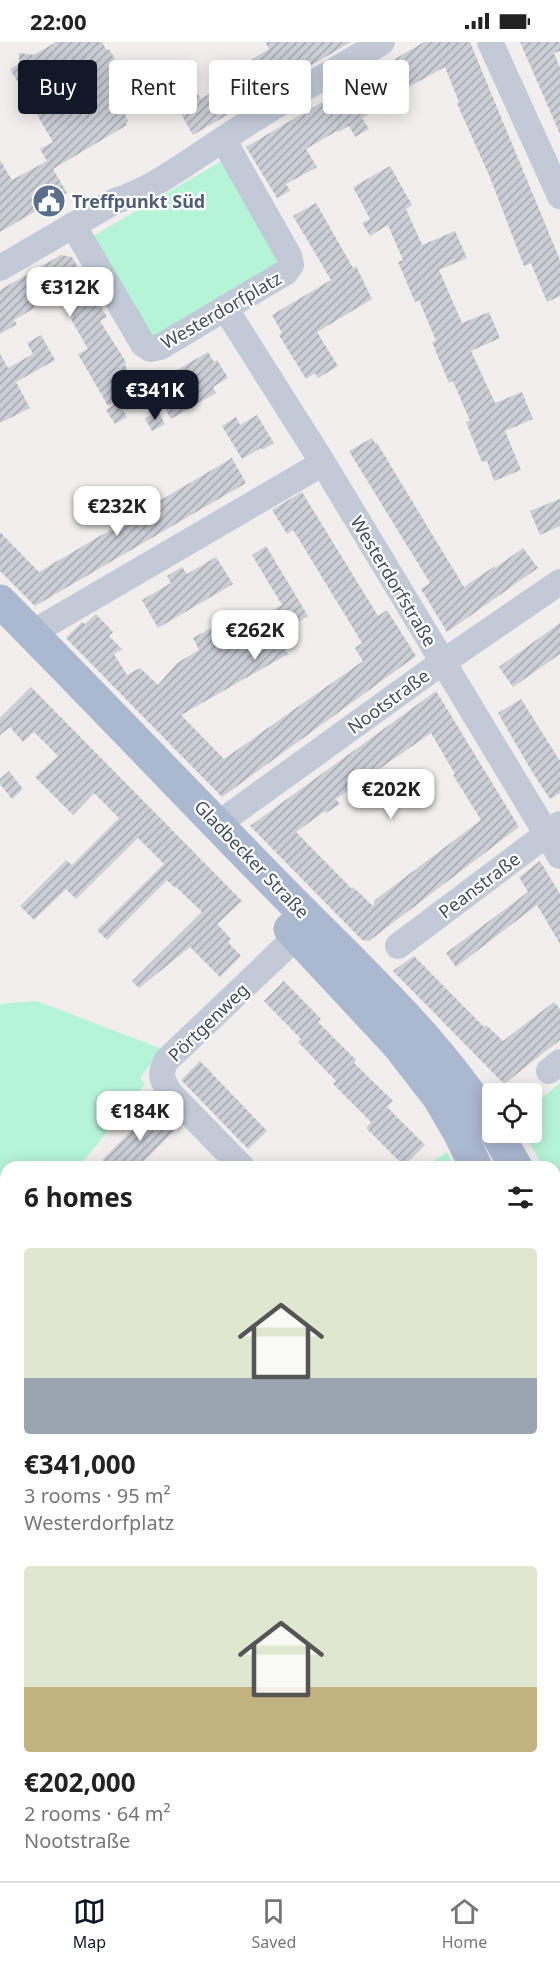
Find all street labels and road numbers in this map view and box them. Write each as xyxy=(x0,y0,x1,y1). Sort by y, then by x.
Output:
street label: Westerdorfplatz xyxy=(156,266,286,354)
street label: Westerdorfstraße xyxy=(346,511,442,651)
street label: Nootstraße xyxy=(342,663,434,739)
street label: Gladbecker Straße xyxy=(189,795,315,923)
street label: Peanstraße xyxy=(433,847,525,923)
street label: Pörtgenweg xyxy=(162,977,254,1067)

